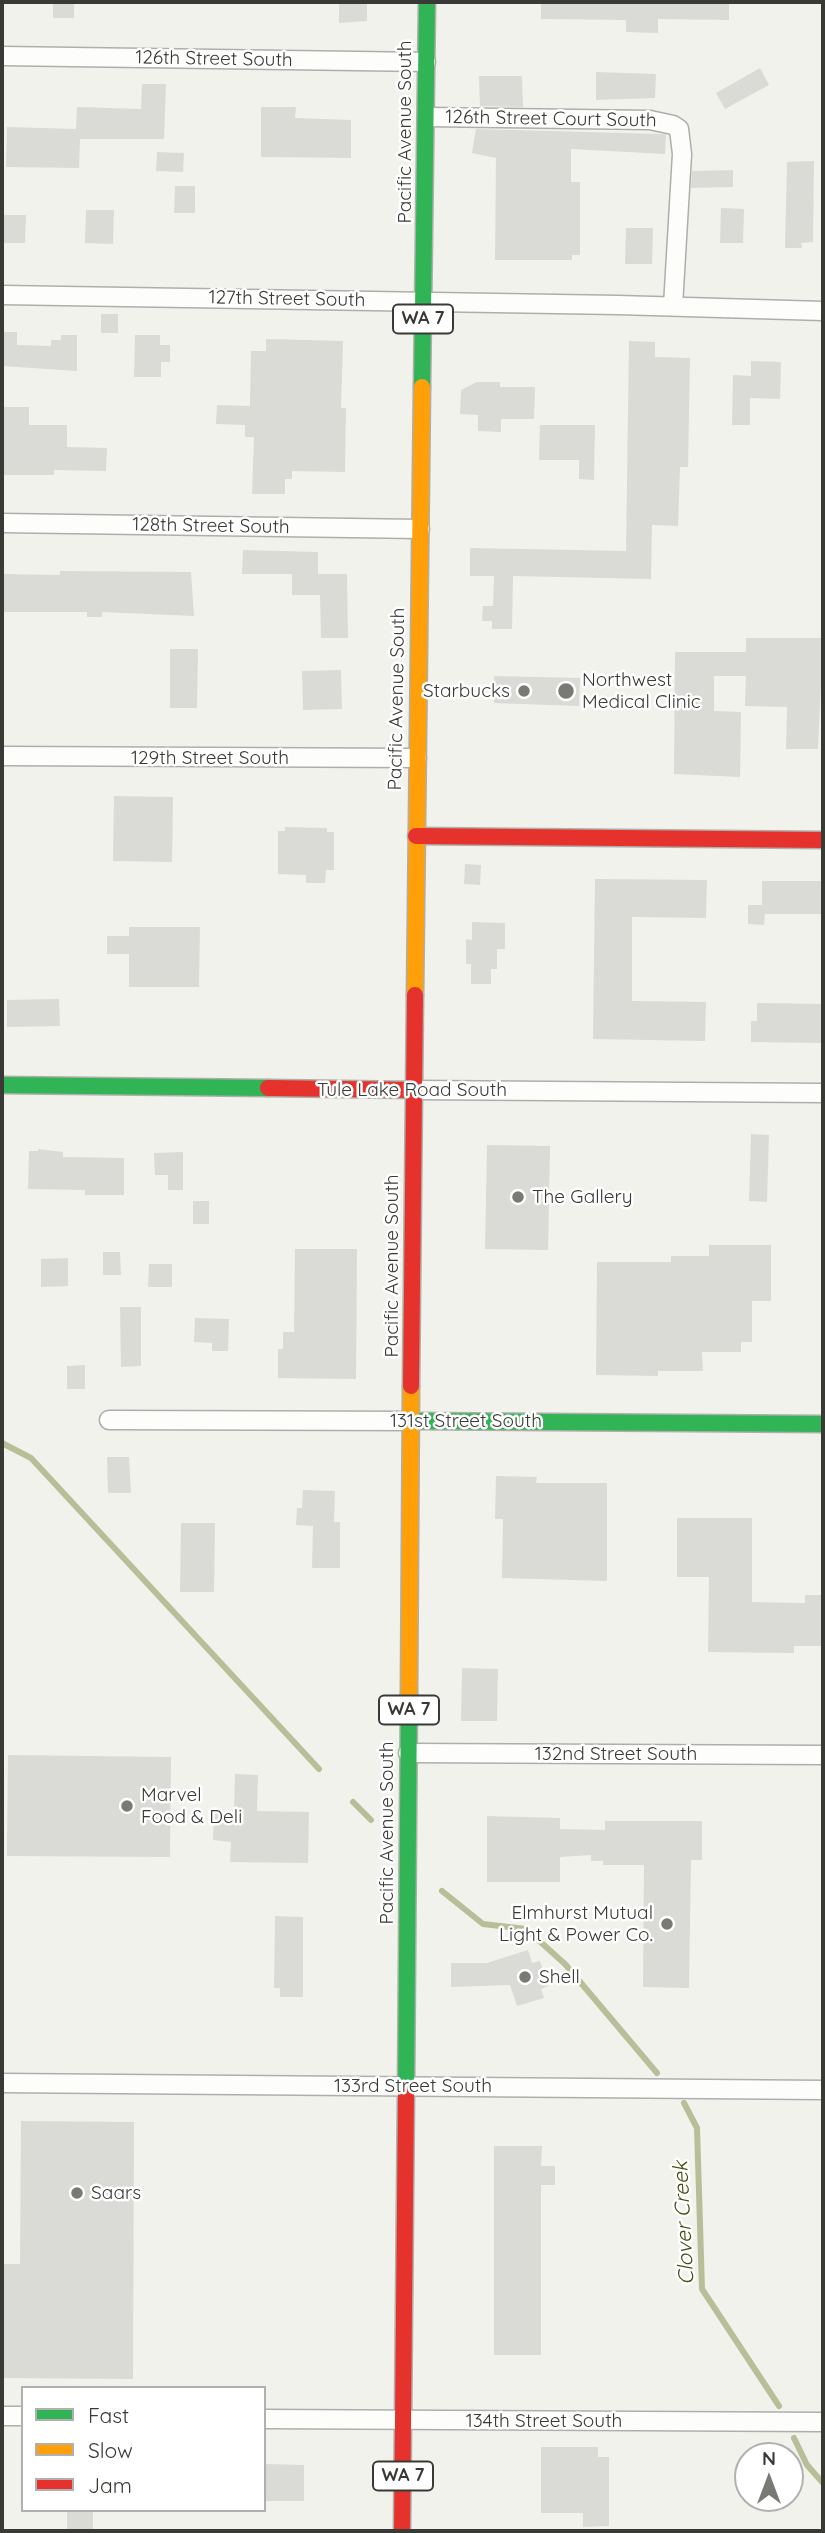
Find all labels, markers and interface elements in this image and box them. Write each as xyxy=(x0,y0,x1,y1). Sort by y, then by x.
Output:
street label: Pacific Avenue South xyxy=(394,41,416,223)
street label: 126th Street South xyxy=(135,46,293,72)
street label: 126th Street Court South xyxy=(445,106,657,132)
street label: 127th Street South xyxy=(208,286,366,312)
road number: WA 7 xyxy=(393,304,453,334)
street label: 128th Street South xyxy=(132,513,290,539)
street label: Pacific Avenue South xyxy=(384,607,410,791)
place label: Northwest Medical Clinic xyxy=(582,669,701,713)
place label: Starbucks xyxy=(423,680,510,702)
marker: Northwest Medical Clinic xyxy=(556,681,576,701)
marker: Starbucks xyxy=(516,683,532,699)
street label: 129th Street South xyxy=(131,747,289,769)
street label: Tule Lake Road South xyxy=(317,1079,507,1101)
street label: Pacific Avenue South xyxy=(381,1175,403,1357)
place label: The Gallery xyxy=(532,1186,633,1208)
marker: The Gallery xyxy=(510,1189,526,1205)
street label: 131st Street South xyxy=(390,1410,542,1432)
road number: WA 7 xyxy=(379,1695,439,1724)
street label: Pacific Avenue South xyxy=(376,1742,398,1924)
street label: 132nd Street South xyxy=(535,1743,697,1765)
place label: Marvel Food & Deli xyxy=(141,1784,242,1828)
marker: Marvel Food & Deli xyxy=(119,1798,135,1814)
place label: Elmhurst Mutual Light & Power Co. xyxy=(499,1902,653,1946)
marker: Elmhurst Mutual Light & Power Co. xyxy=(659,1916,675,1932)
place label: Shell xyxy=(539,1966,580,1988)
marker: Shell xyxy=(517,1969,533,1985)
street label: 133rd Street South xyxy=(334,2075,492,2097)
water label: Clover Creek xyxy=(668,2160,700,2286)
place label: Saars xyxy=(91,2182,141,2204)
marker: Saars xyxy=(69,2185,85,2201)
legend xyxy=(21,2386,266,2512)
text: Fast xyxy=(88,2402,129,2428)
street label: 134th Street South xyxy=(466,2410,622,2432)
text: Slow xyxy=(88,2437,133,2463)
north arrow xyxy=(734,2442,804,2512)
text: N xyxy=(762,2446,776,2470)
road number: WA 7 xyxy=(373,2462,433,2490)
text: Jam xyxy=(88,2472,132,2498)

